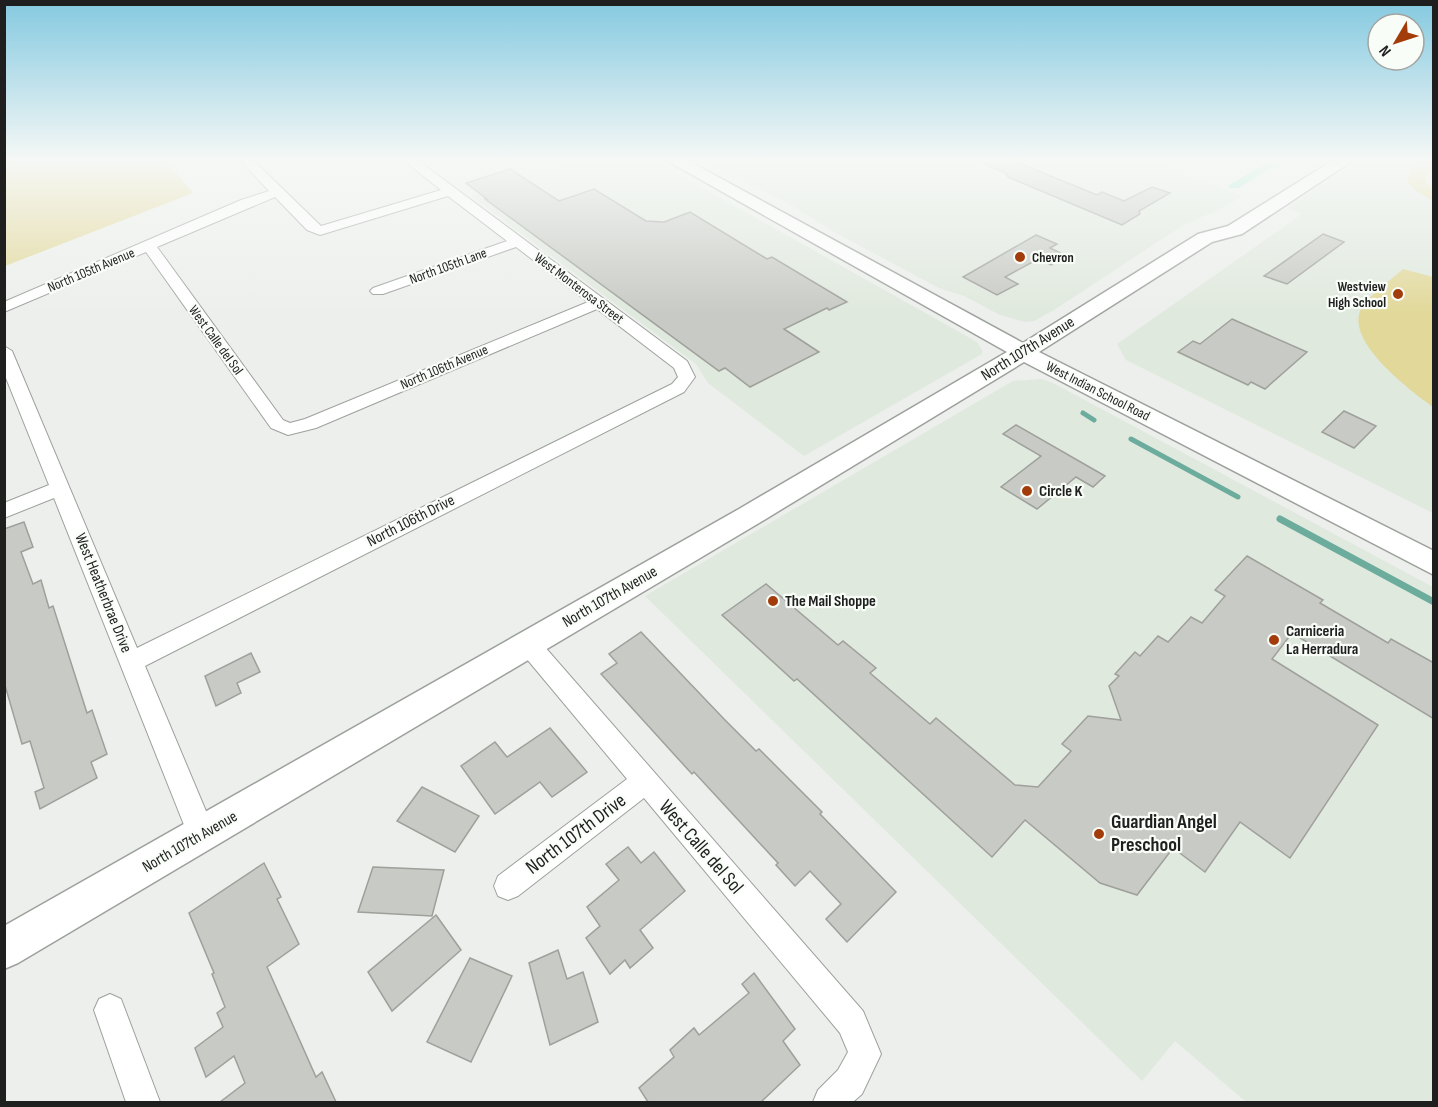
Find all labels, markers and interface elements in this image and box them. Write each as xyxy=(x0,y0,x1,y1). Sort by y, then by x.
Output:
north arrow xyxy=(1366,12,1426,72)
text: N xyxy=(1375,41,1396,60)
street label: North 105th Avenue xyxy=(45,244,137,296)
street label: North 105th Lane xyxy=(407,244,489,288)
street label: West Monterosa Street xyxy=(531,249,627,327)
place label: Chevron xyxy=(1032,249,1074,266)
marker: Chevron xyxy=(1013,250,1027,264)
place label: Westview High School xyxy=(1328,278,1387,311)
marker: Westview High School xyxy=(1391,287,1405,301)
street label: West Calle del Sol xyxy=(185,302,247,378)
street label: North 107th Avenue xyxy=(978,313,1078,385)
street label: North 106th Avenue xyxy=(398,341,490,393)
street label: West Indian School Road xyxy=(1043,357,1153,425)
place label: Circle K xyxy=(1039,482,1083,501)
marker: Circle K xyxy=(1020,484,1034,498)
street label: North 106th Drive xyxy=(364,491,458,551)
street label: West Heatherbrae Drive xyxy=(70,530,136,656)
street label: North 107th Avenue xyxy=(559,562,661,632)
place label: The Mail Shoppe xyxy=(785,592,876,611)
marker: The Mail Shoppe xyxy=(766,594,780,608)
place label: Carniceria La Herradura xyxy=(1286,622,1358,659)
marker: Carniceria La Herradura xyxy=(1267,633,1281,647)
street label: North 107th Drive xyxy=(521,789,631,879)
street label: West Calle del Sol xyxy=(654,795,748,899)
street label: North 107th Avenue xyxy=(139,807,241,877)
place label: Guardian Angel Preschool xyxy=(1111,810,1217,857)
marker: Guardian Angel Preschool xyxy=(1092,827,1106,841)

